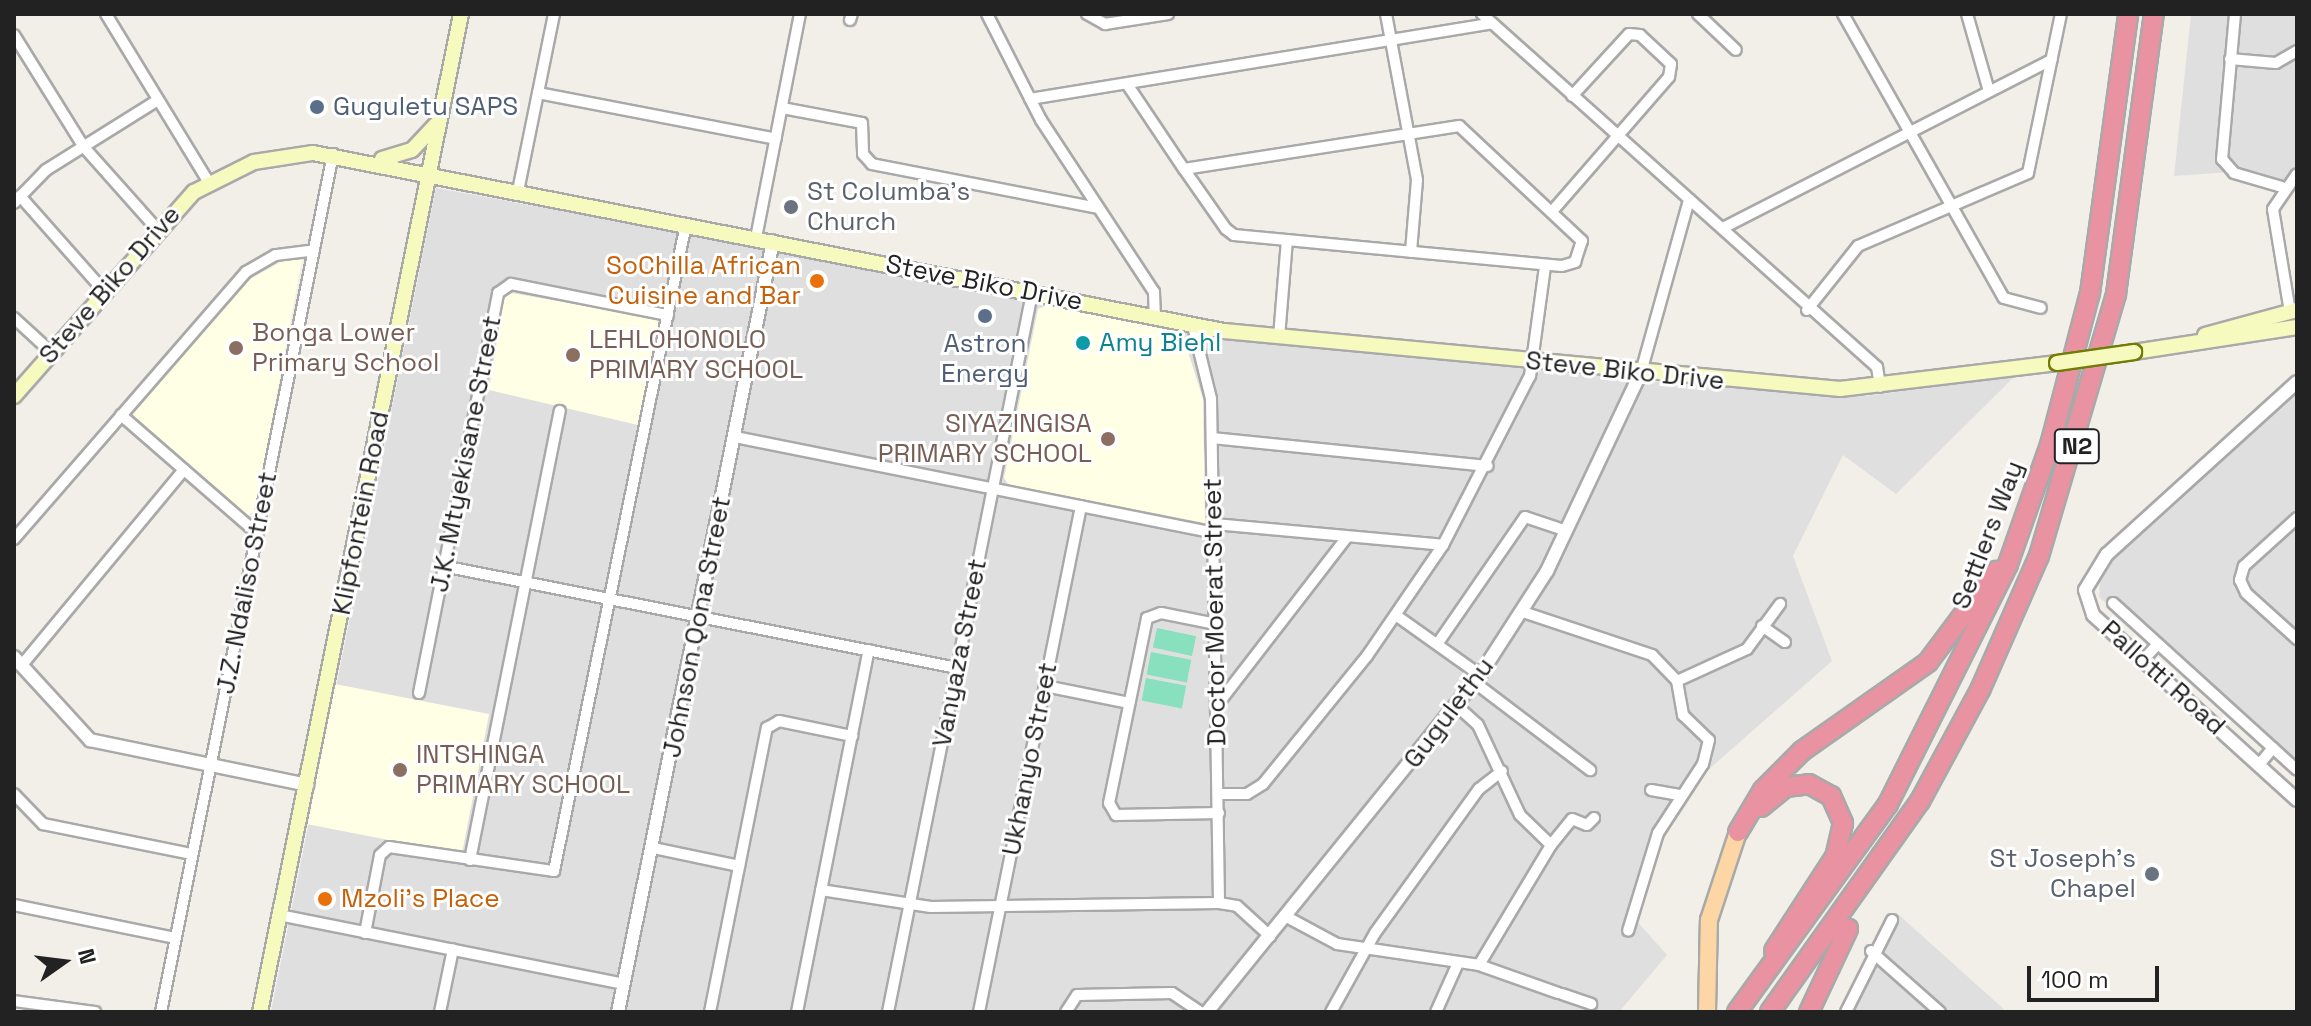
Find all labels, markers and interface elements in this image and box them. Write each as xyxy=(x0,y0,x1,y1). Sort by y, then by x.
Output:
place label: Guguletu SAPS xyxy=(333,91,518,123)
marker: Guguletu SAPS xyxy=(308,98,326,116)
place label: St Columba's Church xyxy=(807,176,970,238)
marker: St Columba's Church xyxy=(782,198,800,216)
street label: Steve Biko Drive xyxy=(33,199,187,371)
street label: Steve Biko Drive xyxy=(883,249,1085,317)
place label: SoChilla African Cuisine and Bar xyxy=(606,250,801,312)
marker: SoChilla African Cuisine and Bar xyxy=(808,272,826,290)
marker: Astron Energy xyxy=(976,307,994,325)
street label: J.K. Mtyekisane Street xyxy=(424,313,508,595)
place label: Bonga Lower Primary School xyxy=(252,317,439,378)
place label: LEHLOHONOLO PRIMARY SCHOOL xyxy=(589,324,804,386)
place label: Amy Biehl xyxy=(1099,327,1221,359)
place label: Astron Energy xyxy=(941,328,1029,390)
marker: Amy Biehl xyxy=(1074,334,1092,352)
marker: Bonga Lower Primary School xyxy=(227,339,245,357)
street label: Steve Biko Drive xyxy=(1524,345,1726,397)
marker: LEHLOHONOLO PRIMARY SCHOOL xyxy=(564,346,582,364)
street label: Klipfontein Road xyxy=(326,408,396,618)
place label: SIYAZINGISA PRIMARY SCHOOL xyxy=(877,408,1092,470)
road number: N2 xyxy=(2053,426,2101,466)
marker: SIYAZINGISA PRIMARY SCHOOL xyxy=(1099,430,1117,448)
street label: Settlers Way xyxy=(1945,456,2031,614)
street label: J.Z. Ndaliso Street xyxy=(210,469,284,697)
street label: Doctor Moerat Street xyxy=(1197,478,1233,746)
street label: Johnson Qona Street xyxy=(656,494,738,760)
street label: Vanyaza Street xyxy=(926,556,994,750)
street label: Pallotti Road xyxy=(2094,614,2232,742)
street label: Gugulethu xyxy=(1397,651,1501,775)
street label: Ukhanyo Street xyxy=(996,660,1064,858)
place label: INTSHINGA PRIMARY SCHOOL xyxy=(416,739,631,800)
marker: INTSHINGA PRIMARY SCHOOL xyxy=(391,761,409,779)
place label: St Joseph's Chapel xyxy=(1989,843,2136,904)
marker: St Joseph's Chapel xyxy=(2143,865,2161,883)
place label: Mzoli's Place xyxy=(341,883,500,915)
marker: Mzoli's Place xyxy=(316,890,334,908)
north arrow xyxy=(24,922,104,1002)
text: N xyxy=(72,946,103,967)
scale bar xyxy=(2031,950,2163,1000)
text: 100 m xyxy=(2041,964,2109,995)

